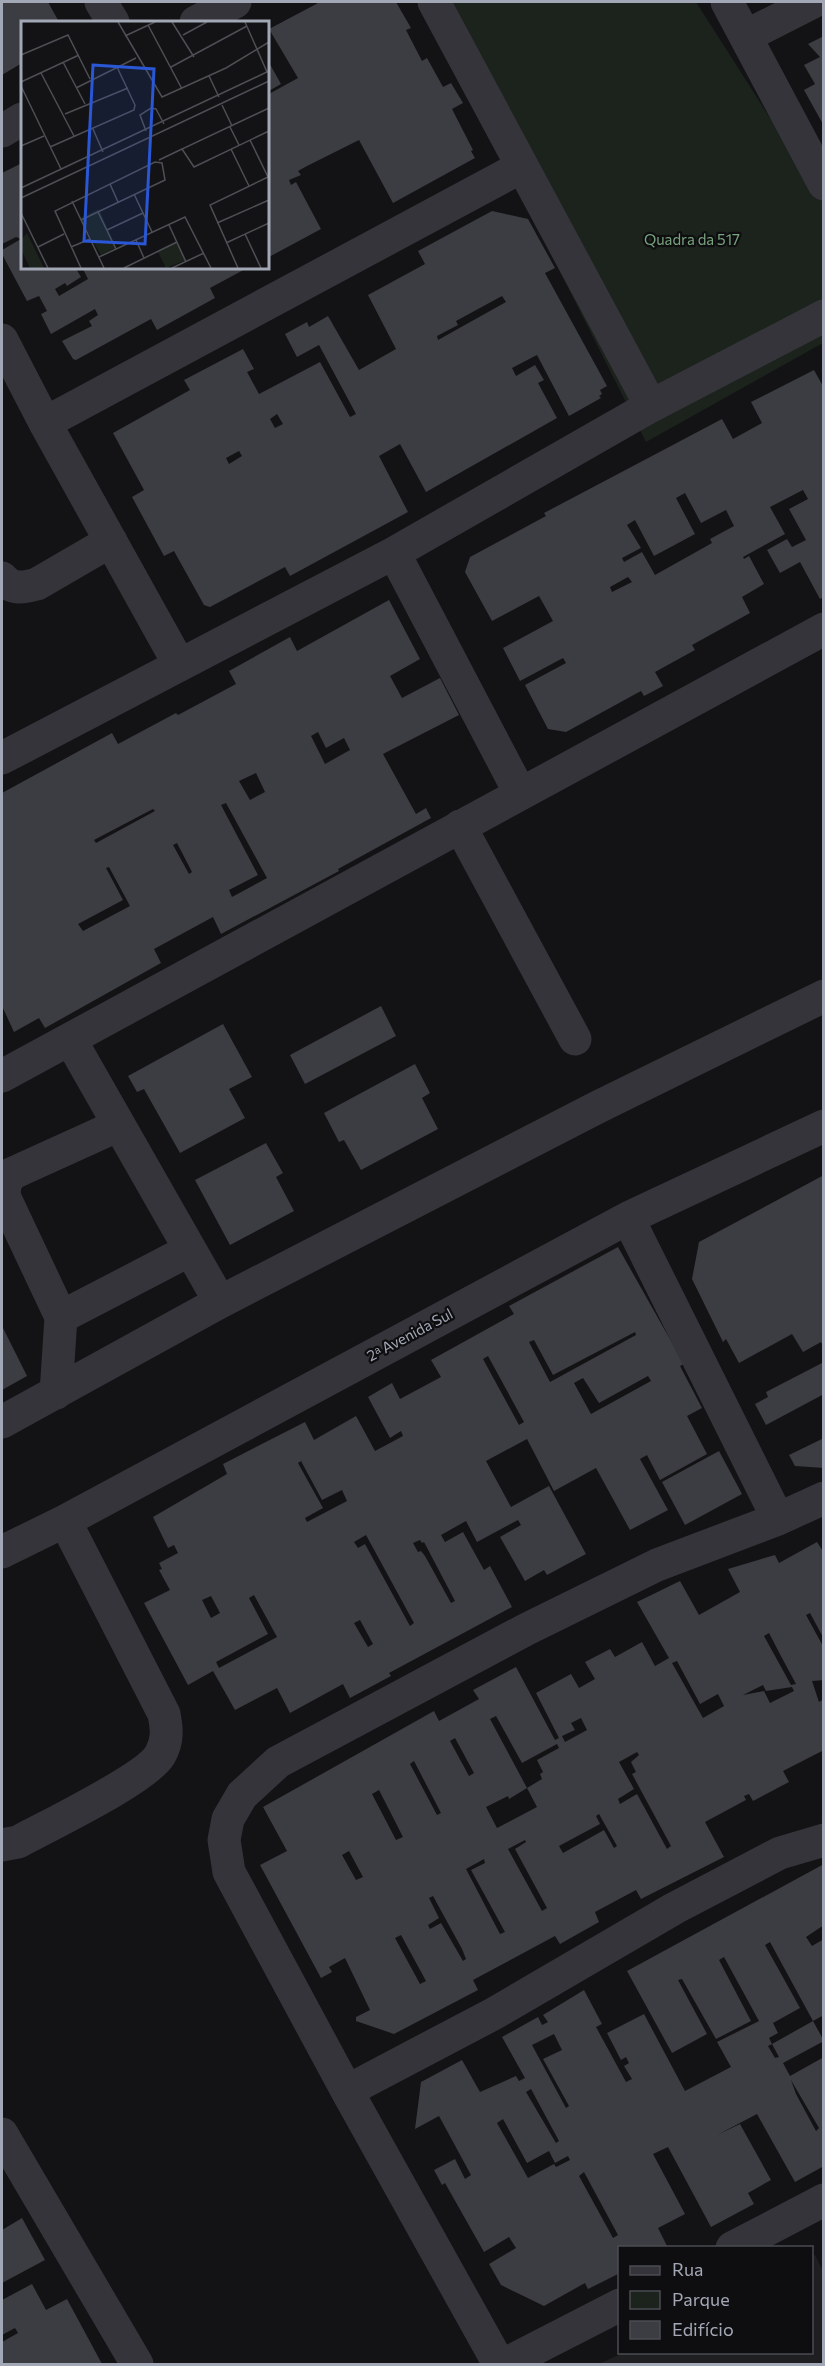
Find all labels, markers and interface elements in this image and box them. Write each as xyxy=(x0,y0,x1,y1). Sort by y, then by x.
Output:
inset map xyxy=(21,21,268,268)
park label: Quadra da 517 xyxy=(644,230,740,248)
street label: 2ᵃ Avenida Sul xyxy=(363,1304,456,1364)
legend xyxy=(618,2246,813,2354)
text: Rua xyxy=(672,2258,703,2280)
text: Parque xyxy=(672,2288,730,2310)
text: Edifício xyxy=(672,2318,734,2340)

